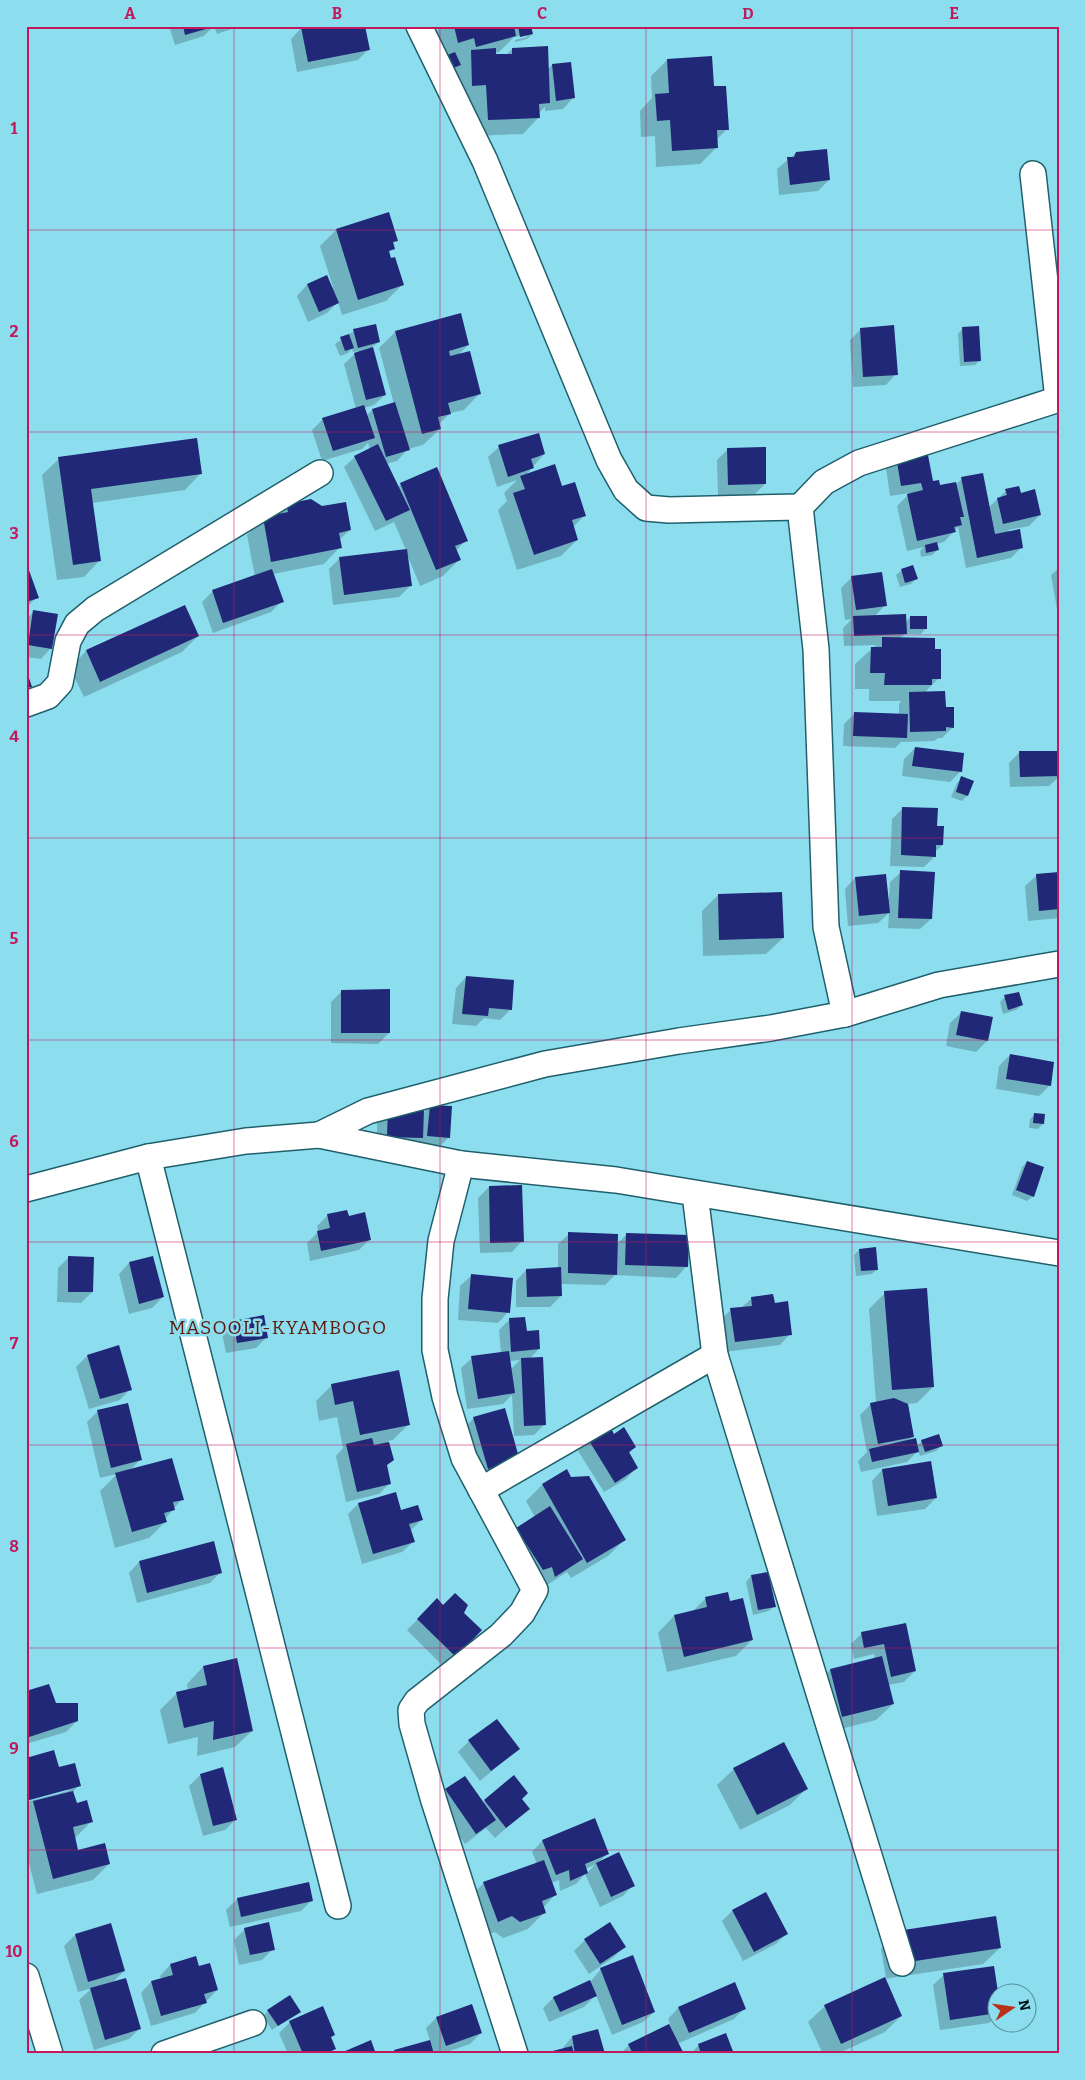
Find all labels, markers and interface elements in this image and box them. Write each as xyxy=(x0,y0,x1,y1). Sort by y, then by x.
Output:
text: A xyxy=(124,4,136,23)
text: B xyxy=(332,4,342,23)
text: C xyxy=(537,4,547,23)
text: D xyxy=(742,4,754,23)
text: E xyxy=(949,4,959,23)
text: 1 xyxy=(11,119,18,138)
text: 2 xyxy=(9,322,19,341)
text: 3 xyxy=(9,524,19,543)
text: 4 xyxy=(9,727,19,746)
text: 5 xyxy=(10,929,19,948)
text: 6 xyxy=(9,1132,19,1151)
district label: MASOOLI-KYAMBOGO xyxy=(169,1316,387,1339)
text: 7 xyxy=(10,1334,19,1353)
text: 8 xyxy=(9,1537,19,1556)
text: 9 xyxy=(9,1739,19,1758)
text: 10 xyxy=(5,1942,23,1961)
north arrow xyxy=(988,1982,1038,2032)
text: N xyxy=(1015,1998,1034,2013)

